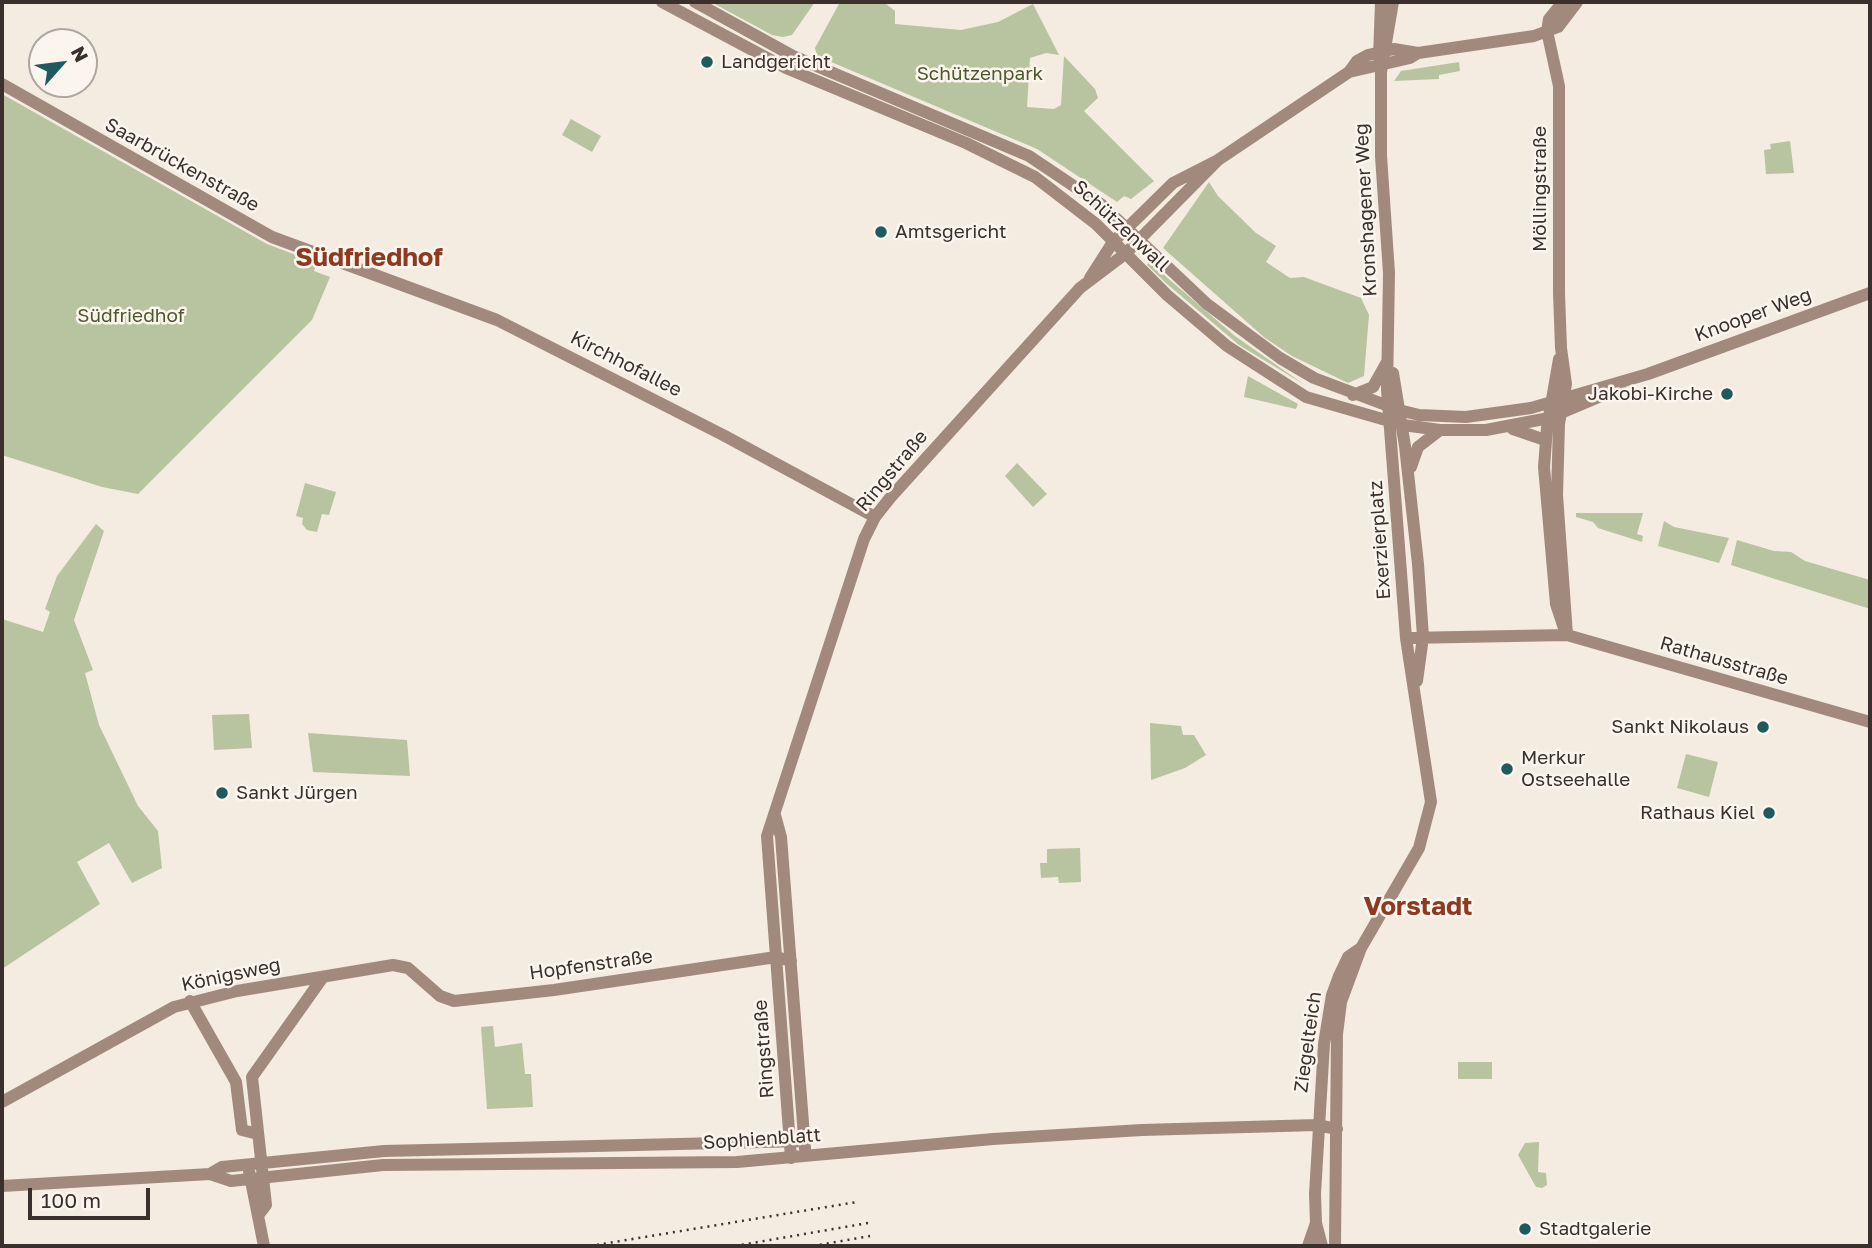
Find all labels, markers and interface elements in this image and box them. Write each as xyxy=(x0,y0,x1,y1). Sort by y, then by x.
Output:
north arrow xyxy=(28,28,98,98)
text: N xyxy=(67,42,94,66)
place label: Landgericht xyxy=(721,51,831,73)
marker: Landgericht xyxy=(699,54,715,70)
park label: Schützenpark xyxy=(917,63,1043,85)
street label: Saarbrückenstraße xyxy=(101,113,263,217)
street label: Kronshagener Weg xyxy=(1350,123,1382,297)
street label: Möllingstraße xyxy=(1529,126,1551,252)
street label: Schützenwall xyxy=(1068,175,1174,277)
place label: Amtsgericht xyxy=(895,221,1007,243)
marker: Amtsgericht xyxy=(873,224,889,240)
district label: Südfriedhof xyxy=(295,242,443,274)
street label: Knooper Weg xyxy=(1691,283,1815,347)
park label: Südfriedhof xyxy=(77,305,185,327)
street label: Kirchhofallee xyxy=(567,326,685,402)
place label: Jakobi-Kirche xyxy=(1587,383,1713,405)
marker: Jakobi-Kirche xyxy=(1719,386,1735,402)
street label: Ringstraße xyxy=(851,426,933,516)
street label: Exerzierplatz xyxy=(1364,480,1396,600)
street label: Rathausstraße xyxy=(1657,632,1791,690)
place label: Sankt Nikolaus xyxy=(1611,716,1749,738)
marker: Sankt Nikolaus xyxy=(1755,719,1771,735)
place label: Merkur Ostseehalle xyxy=(1521,747,1630,791)
marker: Merkur Ostseehalle xyxy=(1499,761,1515,777)
place label: Sankt Jürgen xyxy=(236,782,358,804)
marker: Sankt Jürgen xyxy=(214,785,230,801)
place label: Rathaus Kiel xyxy=(1640,802,1755,824)
marker: Rathaus Kiel xyxy=(1761,805,1777,821)
district label: Vorstadt xyxy=(1364,891,1472,923)
street label: Hopfenstraße xyxy=(528,945,654,985)
street label: Königsweg xyxy=(179,953,283,997)
street label: Ziegelteich xyxy=(1290,990,1326,1094)
street label: Ringstraße xyxy=(749,999,779,1099)
street label: Sophienblatt xyxy=(702,1124,822,1154)
scale bar xyxy=(32,1174,154,1218)
text: 100 m xyxy=(41,1187,101,1213)
place label: Stadtgalerie xyxy=(1539,1218,1651,1240)
marker: Stadtgalerie xyxy=(1517,1221,1533,1237)

